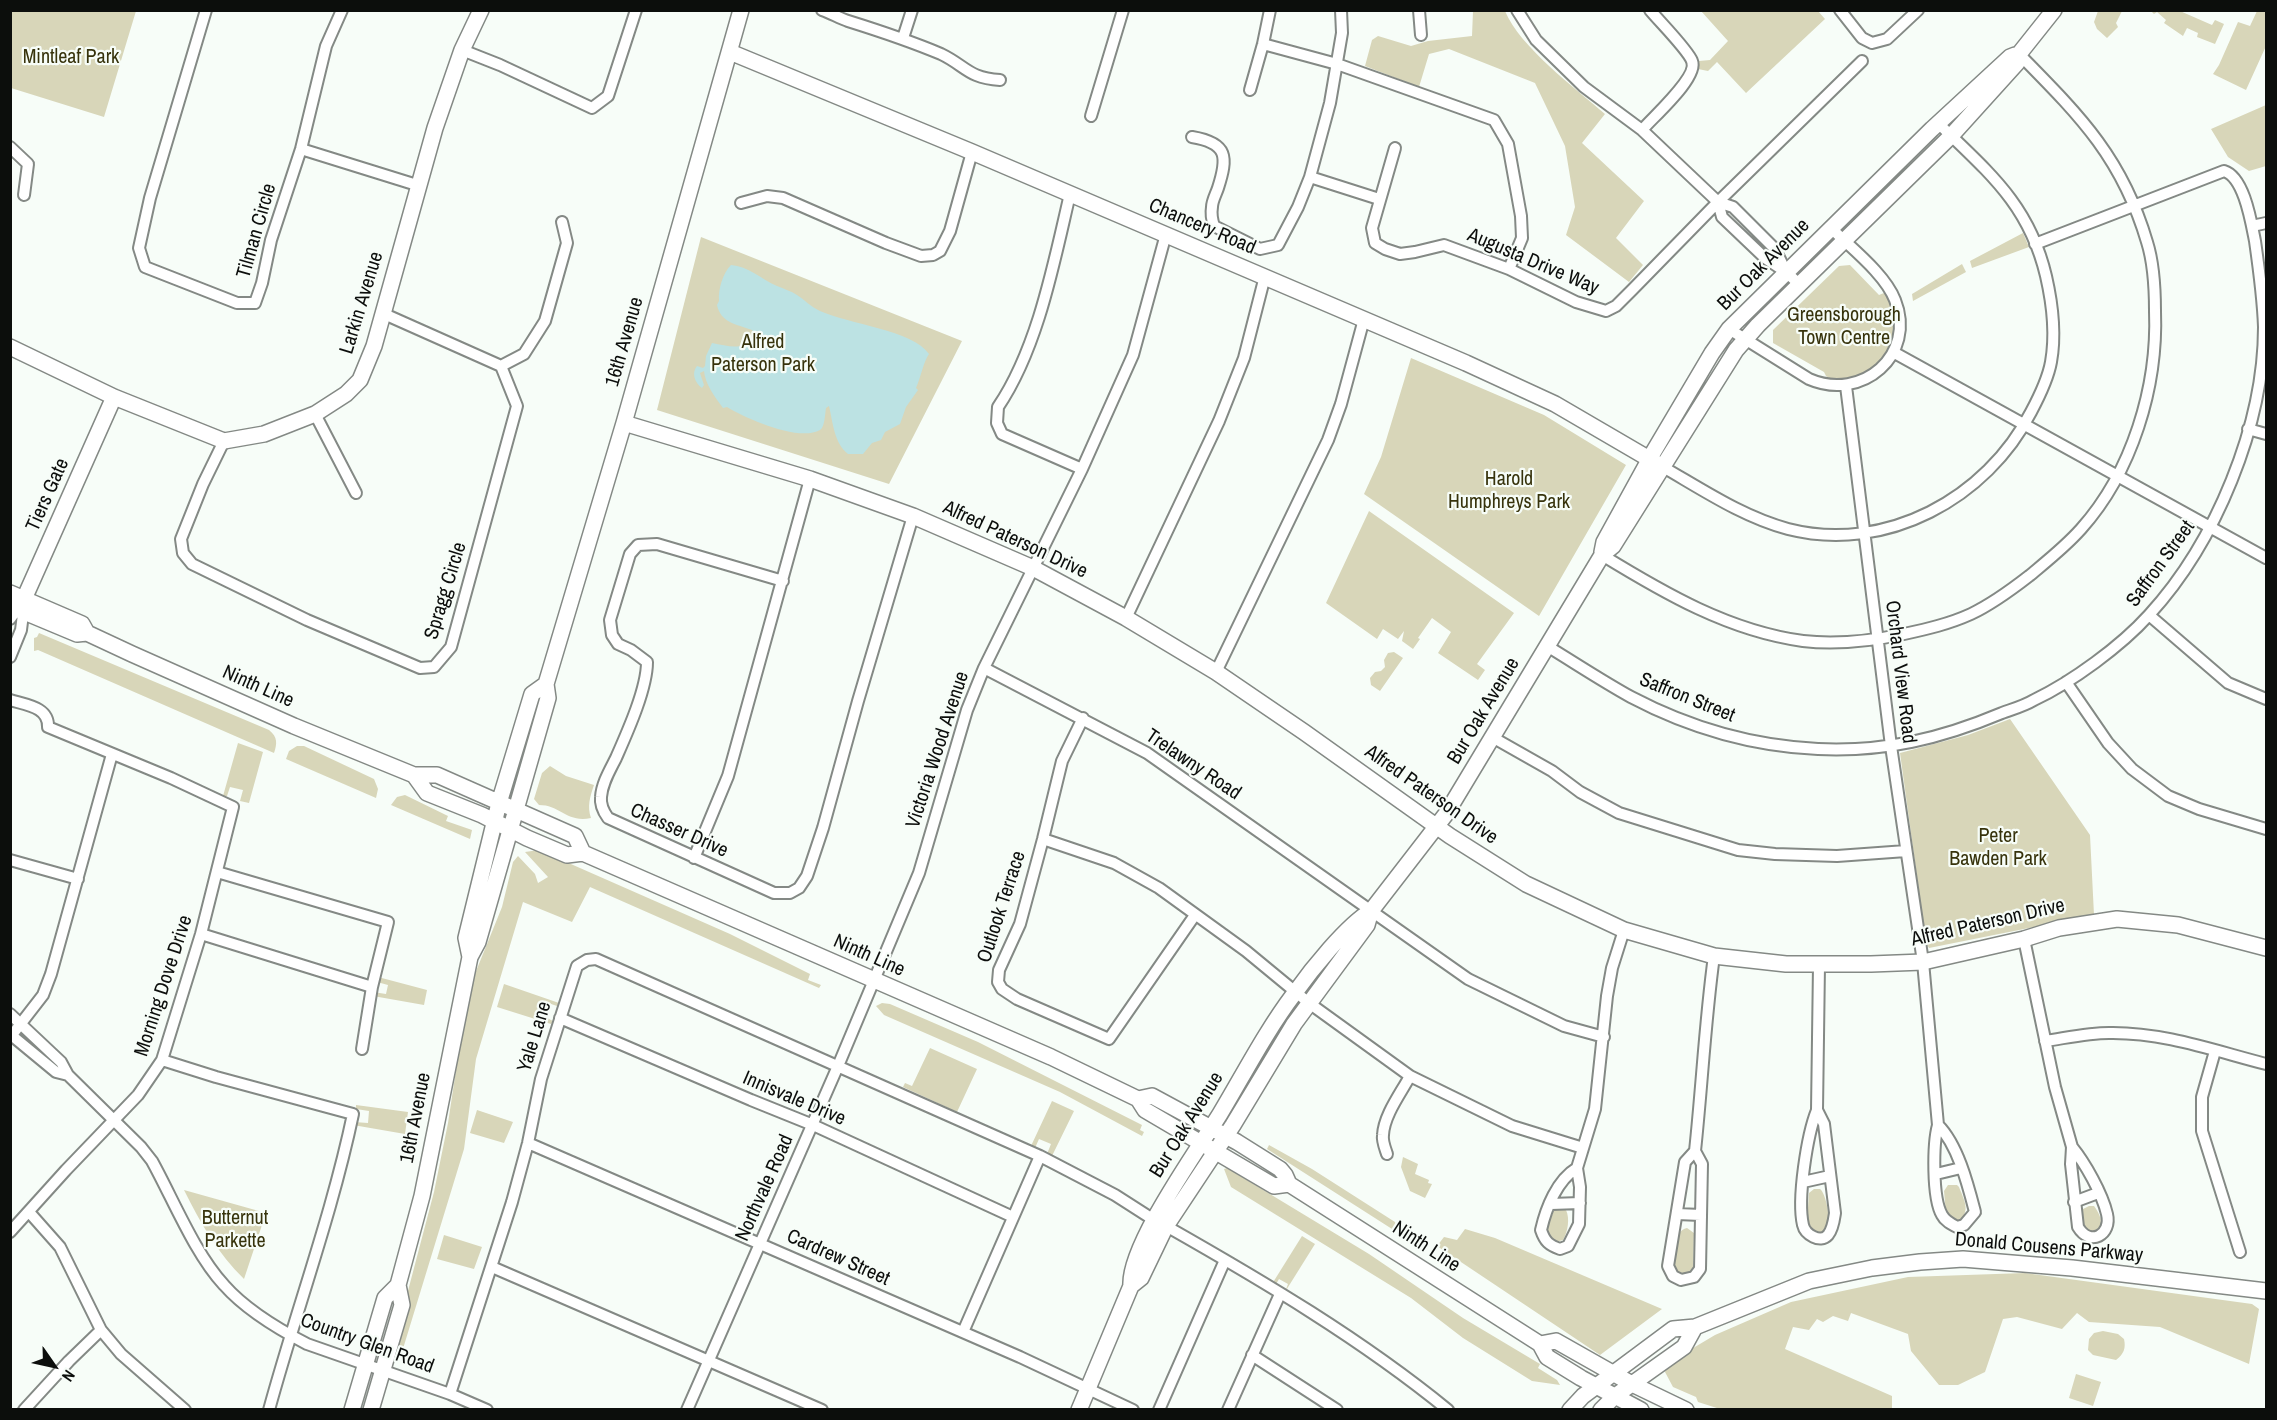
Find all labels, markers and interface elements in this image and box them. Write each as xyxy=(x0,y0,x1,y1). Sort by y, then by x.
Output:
park label: Mintleaf Park xyxy=(23,46,119,70)
street label: Tilman Circle xyxy=(232,181,282,281)
street label: Chancery Road xyxy=(1145,194,1259,260)
street label: Bur Oak Avenue xyxy=(1713,214,1815,316)
street label: Augusta Drive Way xyxy=(1464,223,1602,301)
street label: Larkin Avenue xyxy=(335,249,389,357)
street label: 16th Avenue xyxy=(601,295,649,389)
park label: Greensborough Town Centre xyxy=(1787,304,1901,351)
park label: Alfred Paterson Park xyxy=(711,331,815,378)
street label: Tiers Gate xyxy=(21,455,75,535)
park label: Harold Humphreys Park xyxy=(1448,468,1570,515)
street label: Alfred Paterson Drive xyxy=(939,496,1091,584)
street label: Saffron Street xyxy=(2122,516,2200,612)
street label: Spragg Circle xyxy=(420,540,472,642)
street label: Orchard View Road xyxy=(1879,599,1921,745)
street label: Bur Oak Avenue xyxy=(1443,653,1525,769)
street label: Ninth Line xyxy=(219,661,297,713)
street label: Saffron Street xyxy=(1636,668,1738,728)
street label: Victoria Wood Avenue xyxy=(901,669,975,831)
street label: Trelawny Road xyxy=(1141,724,1245,806)
street label: Alfred Paterson Drive xyxy=(1360,740,1502,850)
street label: Chasser Drive xyxy=(626,799,732,863)
park label: Peter Bawden Park xyxy=(1949,825,2047,872)
street label: Outlook Terrace xyxy=(973,848,1031,966)
street label: Alfred Paterson Drive xyxy=(1909,894,2067,952)
street label: Morning Dove Drive xyxy=(130,913,198,1059)
street label: Ninth Line xyxy=(830,930,908,982)
street label: Yale Lane xyxy=(513,999,557,1075)
street label: Innisvale Drive xyxy=(739,1067,849,1131)
street label: Bur Oak Avenue xyxy=(1145,1068,1229,1182)
street label: 16th Avenue xyxy=(395,1071,437,1165)
street label: Northvale Road xyxy=(731,1131,799,1245)
park label: Butternut Parkette xyxy=(202,1207,268,1254)
street label: Ninth Line xyxy=(1388,1216,1464,1278)
street label: Cardrew Street xyxy=(783,1225,893,1291)
street label: Donald Cousens Parkway xyxy=(1954,1228,2144,1268)
street label: Country Glen Road xyxy=(297,1309,437,1379)
north arrow xyxy=(24,1336,84,1396)
text: N xyxy=(57,1366,81,1386)

